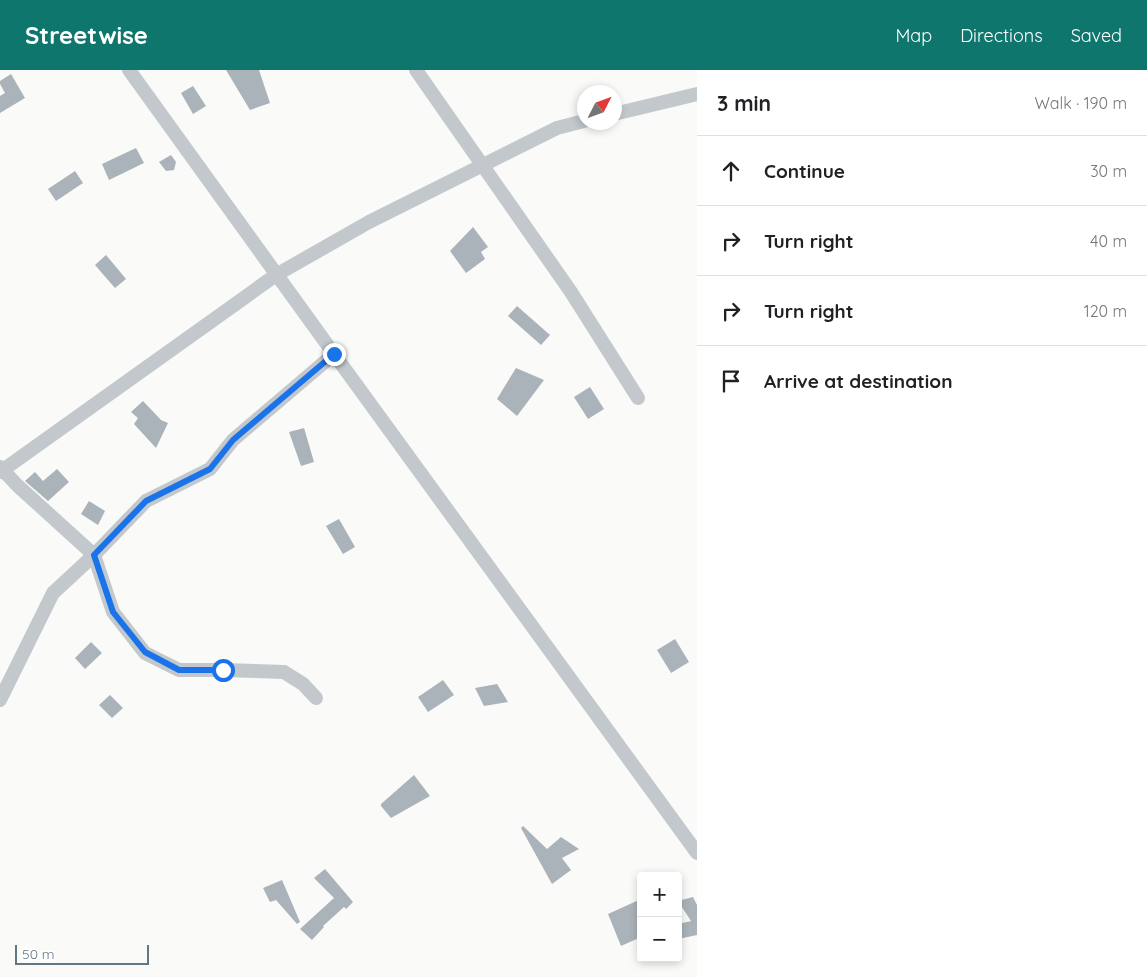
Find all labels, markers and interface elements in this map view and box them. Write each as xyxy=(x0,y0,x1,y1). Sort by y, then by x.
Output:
text: Streetwise xyxy=(25,20,148,50)
text: Map xyxy=(895,24,932,47)
text: Directions xyxy=(960,24,1043,47)
text: Saved xyxy=(1071,24,1122,47)
north arrow xyxy=(577,85,622,130)
text: 3 min xyxy=(717,90,771,116)
text: Walk · 190 m xyxy=(1035,93,1127,113)
icon: ahead xyxy=(717,157,745,185)
text: Continue xyxy=(764,159,845,183)
text: 30 m xyxy=(1090,161,1127,181)
icon: right xyxy=(717,227,745,255)
text: Turn right xyxy=(764,229,853,253)
text: 40 m xyxy=(1090,231,1127,251)
icon: right xyxy=(717,297,745,325)
text: Turn right xyxy=(764,299,853,323)
text: 120 m xyxy=(1084,301,1127,321)
route end xyxy=(323,343,346,366)
icon: arrive xyxy=(717,367,745,395)
text: Arrive at destination xyxy=(764,369,953,393)
route start xyxy=(212,659,235,682)
map controls xyxy=(637,872,682,962)
button: + xyxy=(637,872,682,917)
button: − xyxy=(637,917,682,962)
scale bar xyxy=(15,942,149,965)
text: 50 m xyxy=(22,945,55,963)

